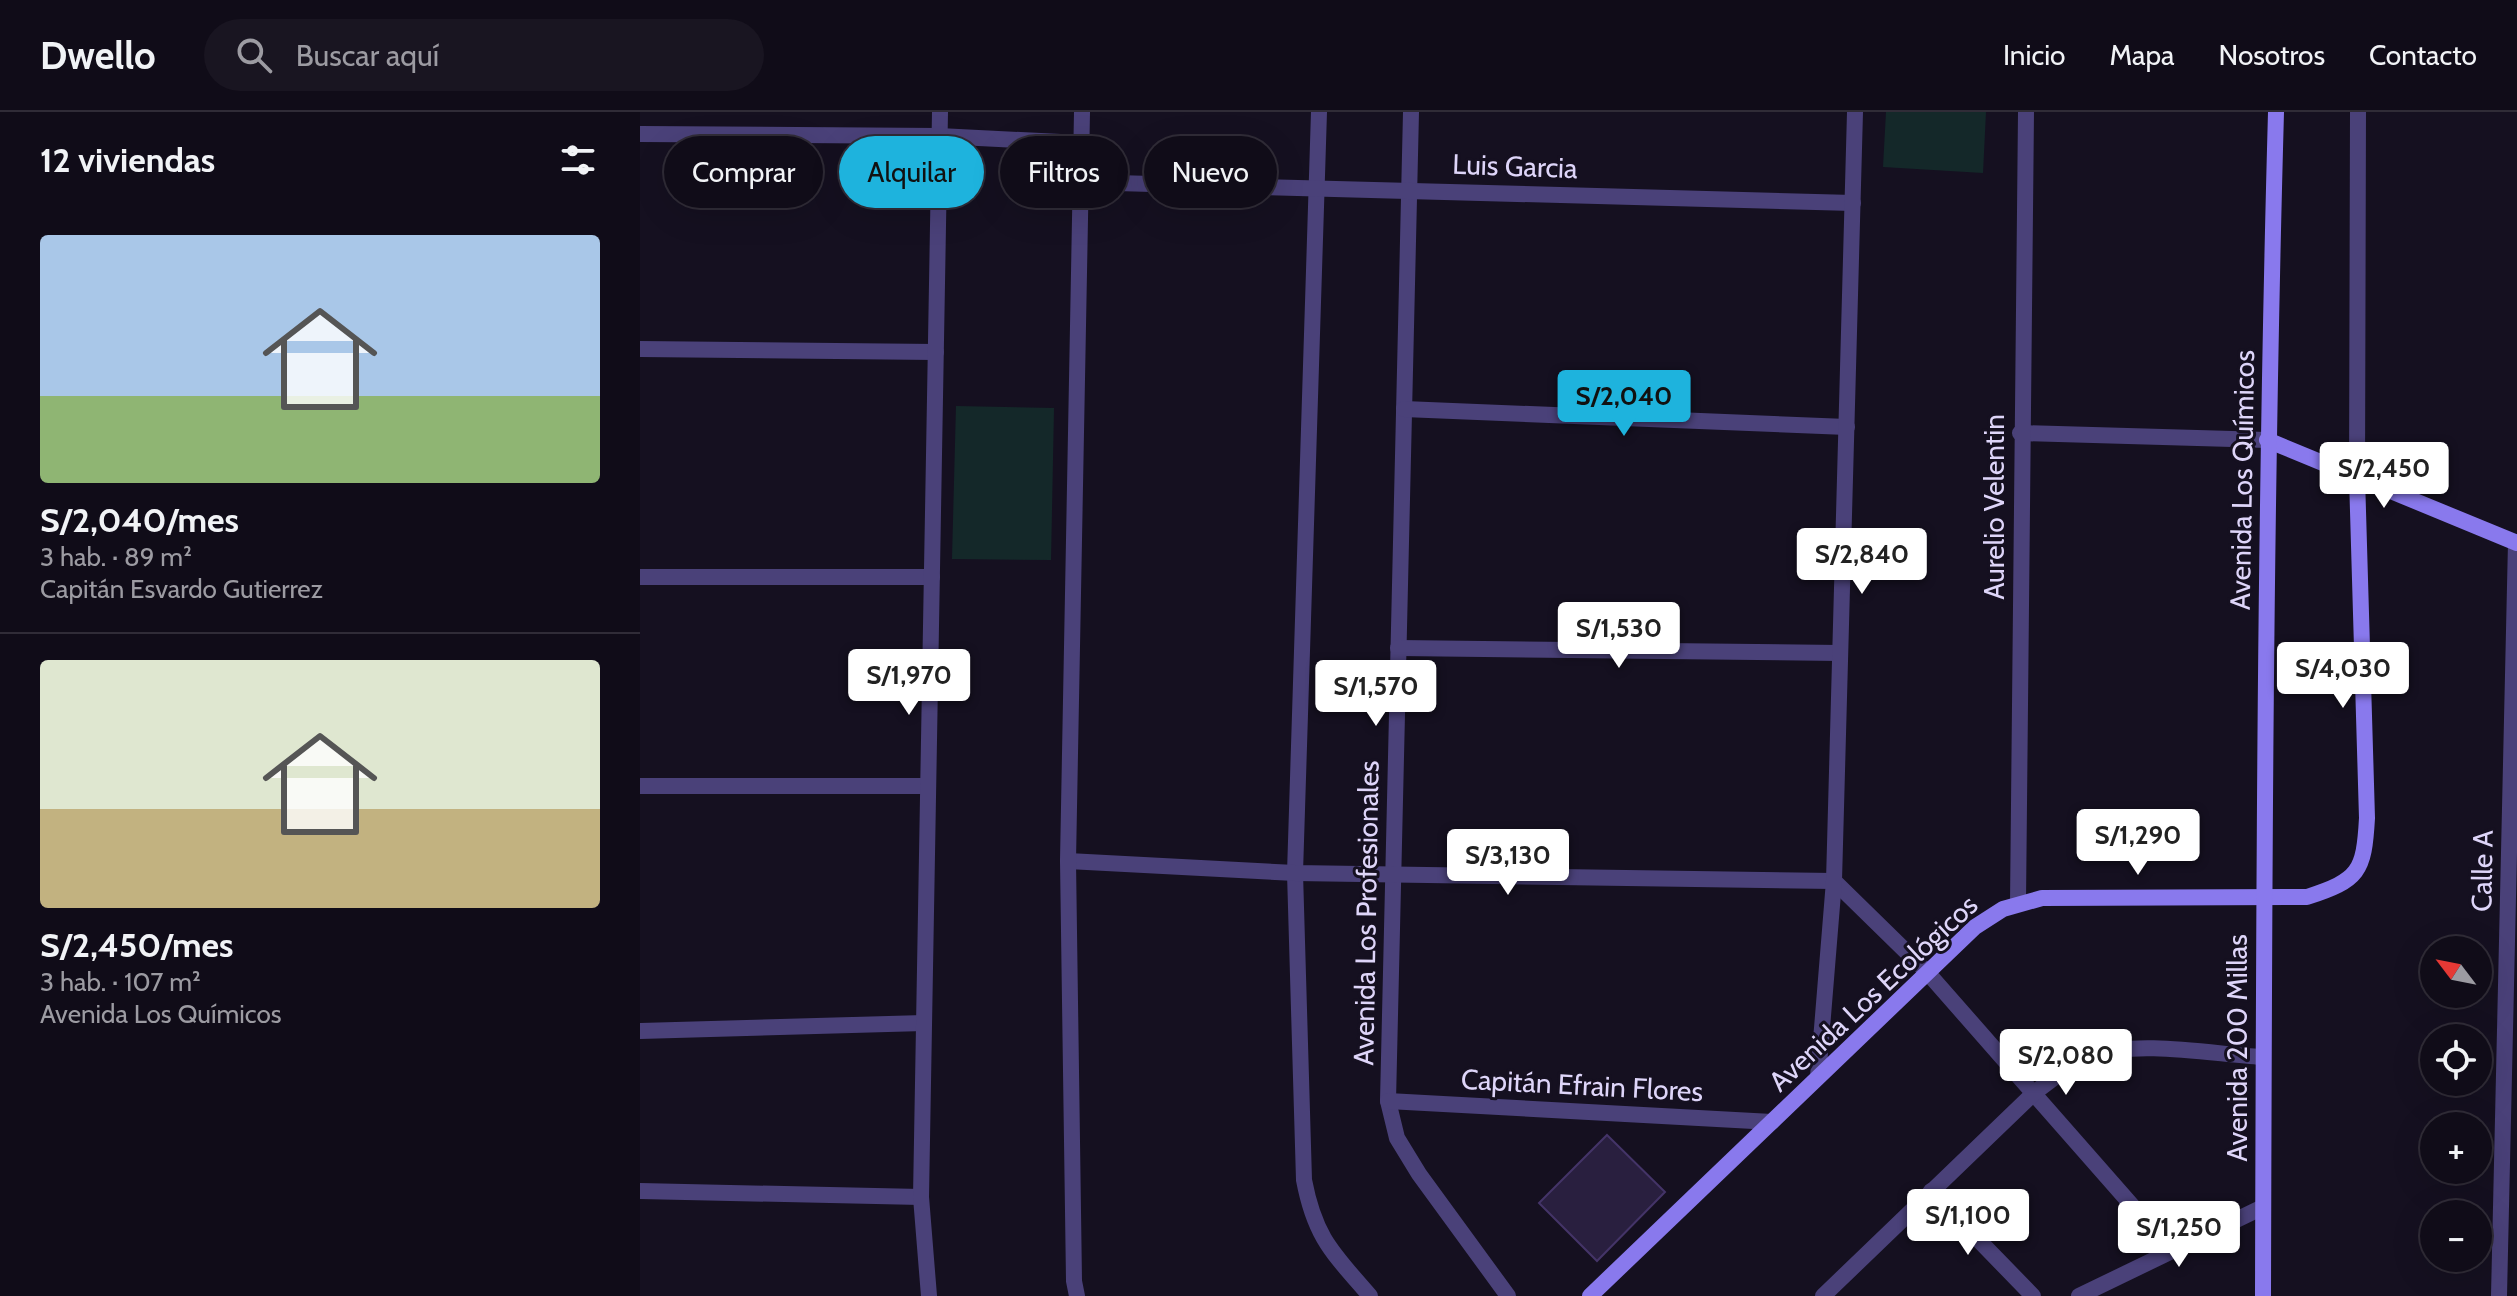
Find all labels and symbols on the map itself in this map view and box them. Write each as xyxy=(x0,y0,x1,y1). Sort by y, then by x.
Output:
street label: Luis Garcia xyxy=(1452,147,1579,185)
street label: Avenida Los Químicos xyxy=(2223,350,2261,610)
pin: S/2,040 xyxy=(1550,370,1698,438)
street label: Aurelio Velentin xyxy=(1977,414,2011,600)
pin: S/2,450 xyxy=(2310,442,2458,510)
pin: S/2,840 xyxy=(1788,528,1936,596)
pin: S/1,530 xyxy=(1545,602,1693,670)
pin: S/4,030 xyxy=(2269,642,2417,710)
pin: S/1,970 xyxy=(835,649,983,717)
pin: S/1,570 xyxy=(1302,660,1450,728)
street label: Avenida Los Profesionales xyxy=(1346,760,1386,1066)
pin: S/1,290 xyxy=(2064,809,2212,877)
pin: S/3,130 xyxy=(1434,829,1582,897)
street label: Calle A xyxy=(2464,829,2500,912)
street label: Avenida Los Ecológicos xyxy=(1762,888,1984,1098)
street label: Avenida 200 Millas xyxy=(2220,934,2254,1162)
north arrow xyxy=(2420,936,2492,1008)
pin: S/2,080 xyxy=(1992,1029,2140,1097)
street label: Capitán Efrain Flores xyxy=(1460,1062,1704,1108)
pin: S/1,100 xyxy=(1894,1189,2042,1257)
pin: S/1,250 xyxy=(2105,1201,2253,1269)

